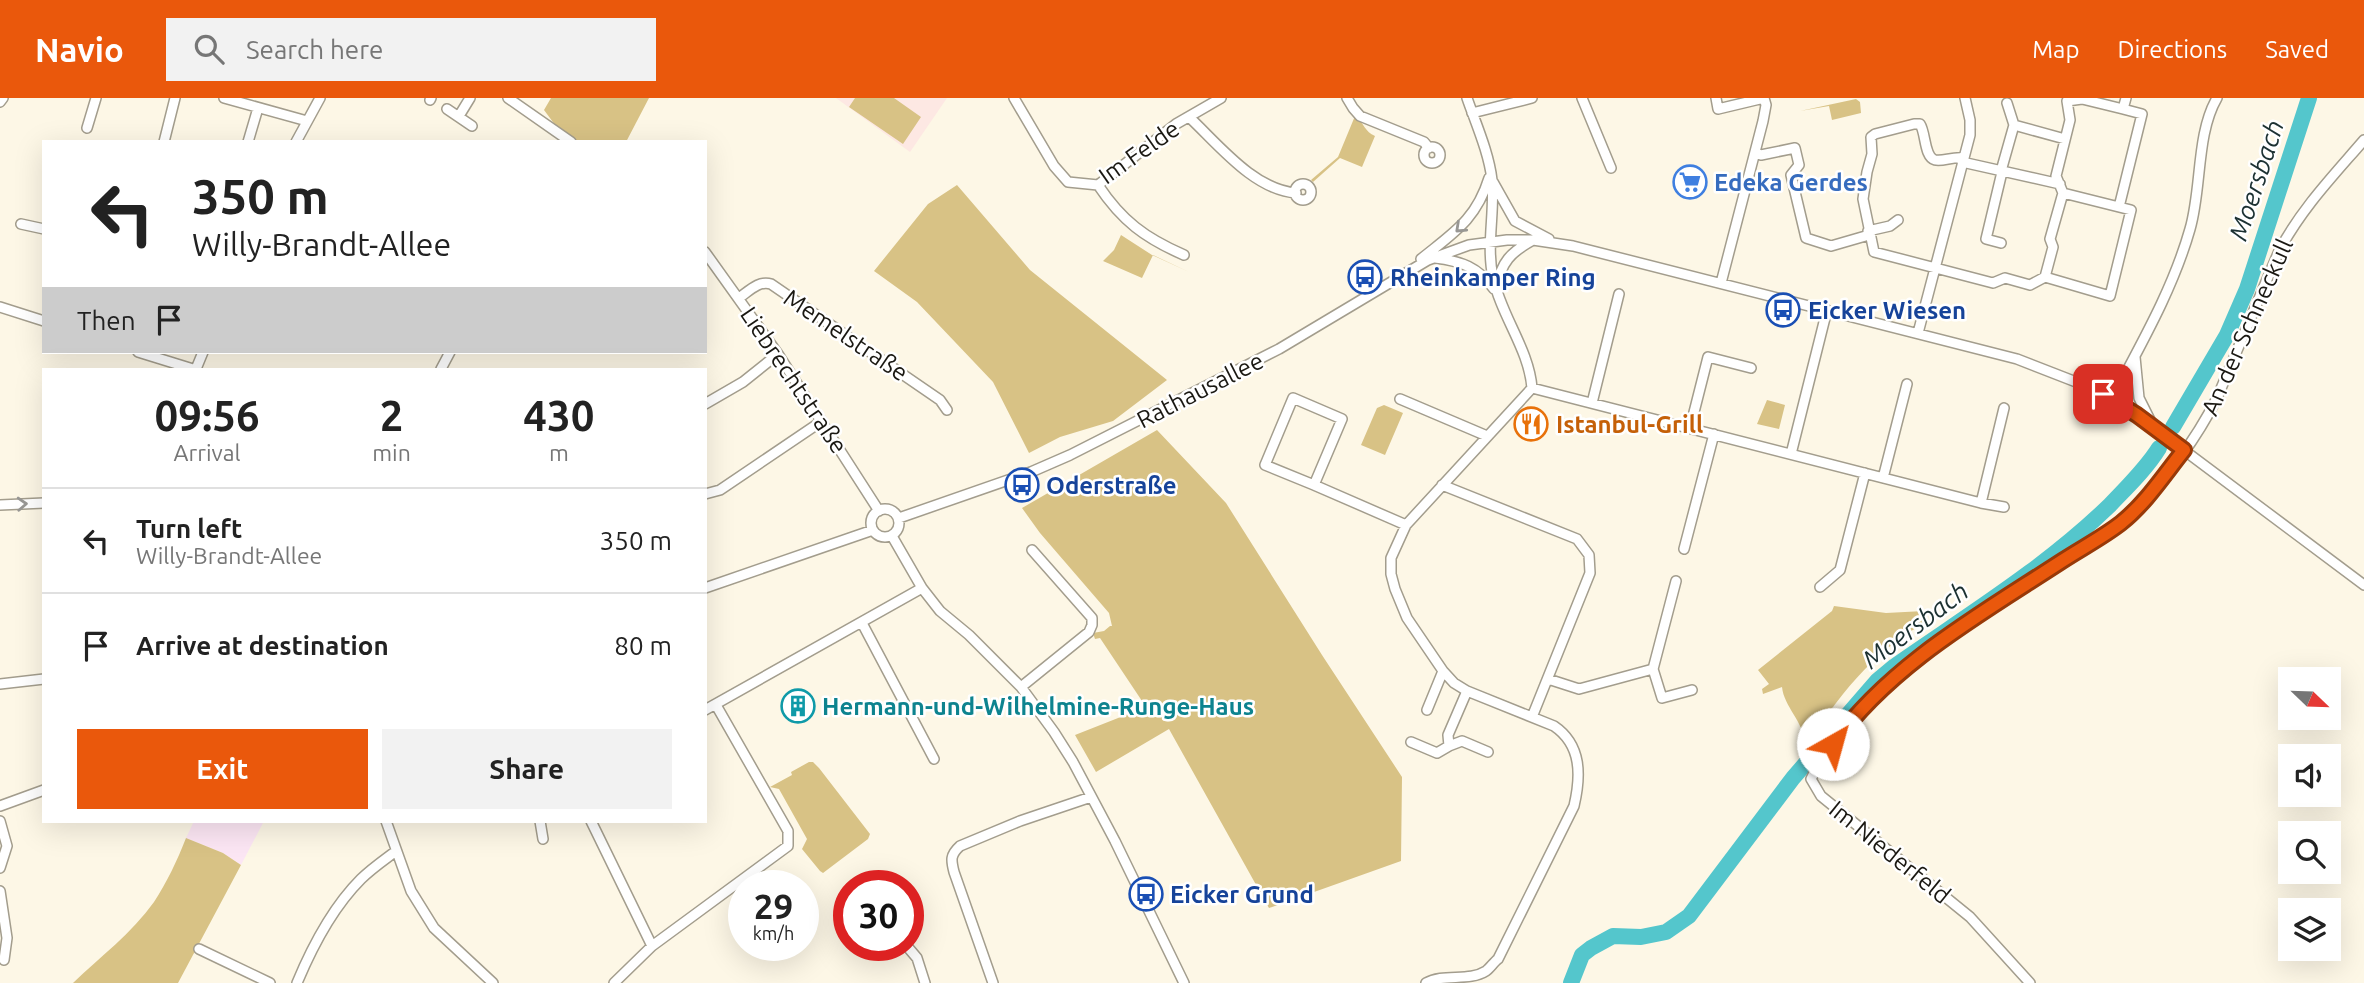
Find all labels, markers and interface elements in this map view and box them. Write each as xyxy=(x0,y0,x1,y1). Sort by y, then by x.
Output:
search box xyxy=(166,18,656,81)
icon: search xyxy=(190,30,228,68)
text: Navio xyxy=(35,31,124,68)
text: Search here xyxy=(246,35,383,64)
text: Map xyxy=(2032,36,2079,63)
text: Directions xyxy=(2117,36,2227,63)
text: Saved xyxy=(2265,36,2329,63)
street label: Im Felde xyxy=(1094,115,1184,189)
water label: Moersbach xyxy=(2223,116,2289,244)
supermarket icon: Edeka Gerdes xyxy=(1671,163,1709,201)
icon: left xyxy=(77,168,168,259)
text: 350 m xyxy=(192,168,329,223)
place label: Edeka Gerdes xyxy=(1714,169,1868,196)
one-way arrow xyxy=(1455,219,1468,232)
text: Willy-Brandt-Allee xyxy=(192,226,451,262)
street label: An der Schneckull xyxy=(2196,234,2298,420)
bus stop icon: Rheinkamper Ring xyxy=(1346,258,1384,296)
place label: Rheinkamper Ring xyxy=(1390,264,1596,291)
street label: Memelstraße xyxy=(779,284,913,386)
bus stop icon: Eicker Wiesen xyxy=(1764,291,1802,329)
place label: Eicker Wiesen xyxy=(1808,297,1966,324)
icon: arrive xyxy=(150,301,188,339)
street label: Liebrechtstraße xyxy=(735,302,853,458)
text: Then xyxy=(77,306,136,335)
street label: Rathausallee xyxy=(1132,347,1268,433)
pin xyxy=(2073,364,2133,424)
icon: arrive xyxy=(2084,375,2122,413)
text: 09:56 xyxy=(155,392,260,439)
text: 2 xyxy=(380,392,403,439)
text: 430 xyxy=(523,392,594,439)
restaurant icon: Istanbul-Grill xyxy=(1512,405,1550,443)
place label: Istanbul-Grill xyxy=(1556,411,1703,438)
text: Arrival xyxy=(174,440,241,465)
text: min xyxy=(372,440,411,465)
text: m xyxy=(549,440,569,465)
bus stop icon: Oderstraße xyxy=(1003,466,1041,504)
place label: Oderstraße xyxy=(1046,472,1177,499)
one-way arrow xyxy=(17,497,28,512)
text: Turn left xyxy=(136,514,242,543)
icon: left xyxy=(77,522,115,560)
text: 350 m xyxy=(600,526,672,555)
text: Willy-Brandt-Allee xyxy=(136,543,322,568)
water label: Moersbach xyxy=(1856,576,1974,674)
icon: arrive xyxy=(77,627,115,665)
text: Arrive at destination xyxy=(136,631,389,660)
text: 80 m xyxy=(614,631,672,660)
north arrow xyxy=(2278,667,2342,730)
map controls xyxy=(2278,667,2341,961)
building icon: Hermann-und-Wilhelmine-Runge-Haus xyxy=(779,687,817,725)
place label: Hermann-und-Wilhelmine-Runge-Haus xyxy=(822,693,1254,720)
position arrow xyxy=(1796,707,1870,781)
button: Exit xyxy=(77,729,368,809)
button: Share xyxy=(382,729,672,809)
button: sound xyxy=(2278,744,2341,807)
street label: Im Niederfeld xyxy=(1824,795,1956,909)
button: search xyxy=(2278,821,2341,884)
speed limit sign: 30 xyxy=(833,870,924,961)
bus stop icon: Eicker Grund xyxy=(1127,875,1165,913)
place label: Eicker Grund xyxy=(1170,881,1314,908)
text: 29 xyxy=(754,886,793,926)
button: layers xyxy=(2278,898,2341,961)
text: km/h xyxy=(753,923,794,943)

